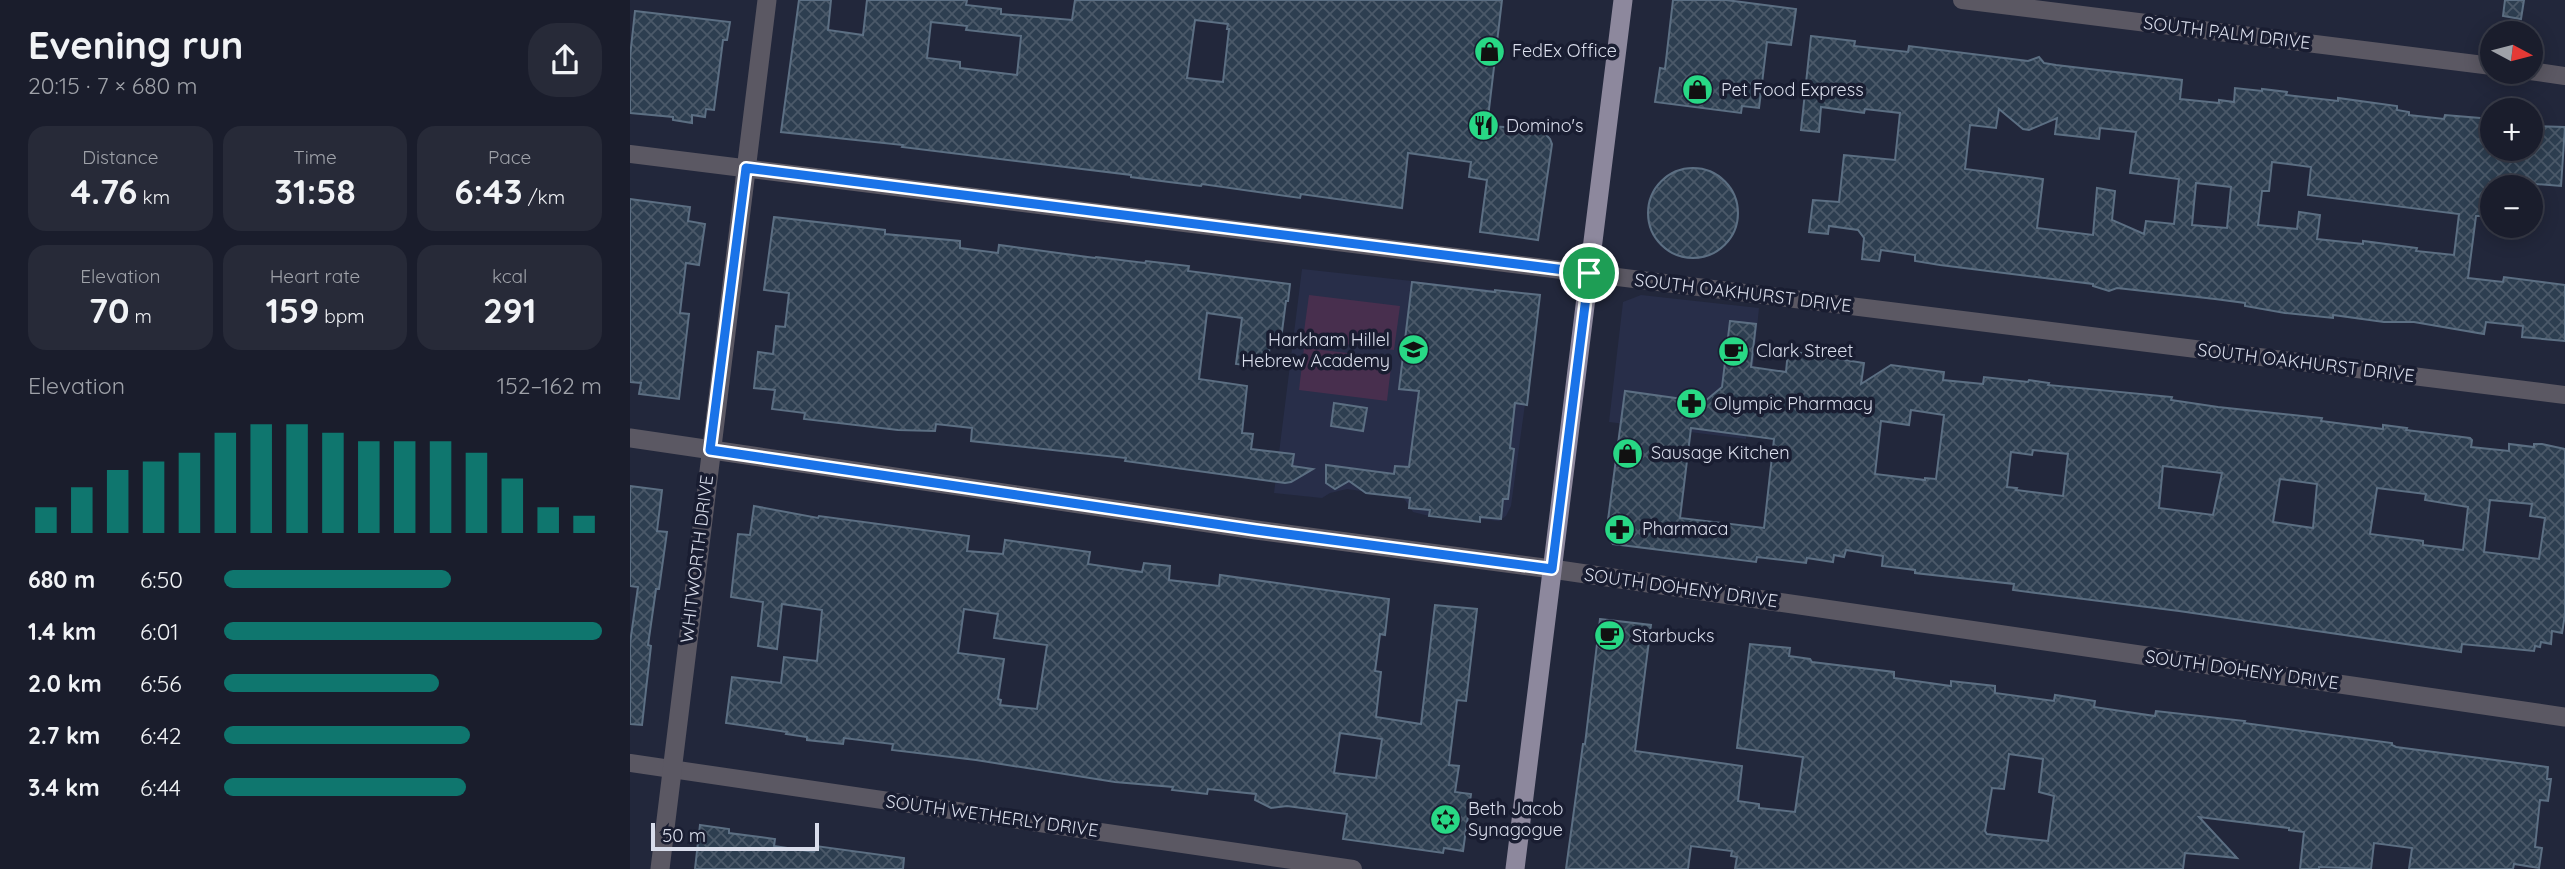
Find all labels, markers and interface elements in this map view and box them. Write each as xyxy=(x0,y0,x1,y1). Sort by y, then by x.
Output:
street label: SOUTH PALM DRIVE xyxy=(2142,11,2312,54)
text: Evening run xyxy=(28,21,243,69)
north arrow xyxy=(2480,21,2543,84)
map controls xyxy=(2480,21,2543,238)
button: share xyxy=(528,23,602,97)
shop icon: FedEx Office xyxy=(1472,34,1506,68)
place label: FedEx Office xyxy=(1512,39,1617,62)
text: 20:15 · 7 × 680 m xyxy=(28,71,198,100)
shop icon: Pet Food Express xyxy=(1681,73,1715,107)
place label: Pet Food Express xyxy=(1721,78,1864,101)
button: + xyxy=(2480,98,2543,161)
restaurant icon: Domino's xyxy=(1466,109,1500,143)
place label: Domino's xyxy=(1506,114,1583,137)
text: Distance xyxy=(82,145,158,169)
text: Time xyxy=(293,145,337,169)
text: Pace xyxy=(488,145,531,169)
text: 4.76 xyxy=(71,169,137,213)
text: 31:58 xyxy=(274,169,356,213)
text: 6:43 xyxy=(454,169,523,213)
button: − xyxy=(2480,175,2543,238)
text: km xyxy=(137,185,170,209)
text: /km xyxy=(523,185,565,209)
pin xyxy=(1559,243,1619,303)
icon: arrive xyxy=(1570,254,1608,292)
text: Elevation xyxy=(80,264,160,288)
text: Heart rate xyxy=(270,264,360,288)
text: kcal xyxy=(492,264,527,288)
street label: SOUTH OAKHURST DRIVE xyxy=(1633,268,1853,317)
text: 70 xyxy=(89,288,129,332)
text: 159 xyxy=(265,288,319,332)
text: 291 xyxy=(483,288,536,332)
text: m xyxy=(129,304,152,328)
text: bpm xyxy=(319,304,365,328)
place label: Harkham Hillel Hebrew Academy xyxy=(1241,328,1390,372)
school or university icon: Harkham Hillel Hebrew Academy xyxy=(1396,333,1430,367)
cafe icon: Clark Street xyxy=(1716,334,1750,368)
street label: SOUTH OAKHURST DRIVE xyxy=(2196,338,2416,387)
place label: Clark Street xyxy=(1756,339,1853,362)
text: Elevation xyxy=(28,371,125,400)
text: 152–162 m xyxy=(497,371,602,400)
pharmacy icon: Olympic Pharmacy xyxy=(1674,387,1708,421)
place label: Olympic Pharmacy xyxy=(1714,392,1873,415)
shop icon: Sausage Kitchen xyxy=(1611,436,1645,470)
place label: Sausage Kitchen xyxy=(1651,441,1790,464)
street label: WHITWORTH DRIVE xyxy=(675,474,718,644)
pharmacy icon: Pharmaca xyxy=(1602,512,1636,546)
place label: Pharmaca xyxy=(1642,517,1728,540)
street label: SOUTH DOHENY DRIVE xyxy=(1583,563,1779,612)
text: 680 m xyxy=(28,565,95,594)
text: 6:50 xyxy=(140,565,183,594)
text: 1.4 km xyxy=(28,617,96,646)
text: 6:01 xyxy=(140,617,179,646)
cafe icon: Starbucks xyxy=(1592,619,1626,653)
place label: Starbucks xyxy=(1632,624,1715,647)
street label: SOUTH DOHENY DRIVE xyxy=(2144,645,2340,694)
text: 2.0 km xyxy=(28,669,102,698)
text: 6:56 xyxy=(140,669,182,698)
text: 2.7 km xyxy=(28,721,100,750)
text: 6:42 xyxy=(140,721,182,750)
text: 3.4 km xyxy=(28,773,100,802)
text: 6:44 xyxy=(140,773,181,802)
street label: SOUTH WETHERLY DRIVE xyxy=(884,789,1100,842)
place label: Beth Jacob Synagogue xyxy=(1468,797,1564,841)
synagogue icon: Beth Jacob Synagogue xyxy=(1428,802,1462,836)
scale bar xyxy=(651,820,819,852)
text: 50 m xyxy=(662,823,706,847)

